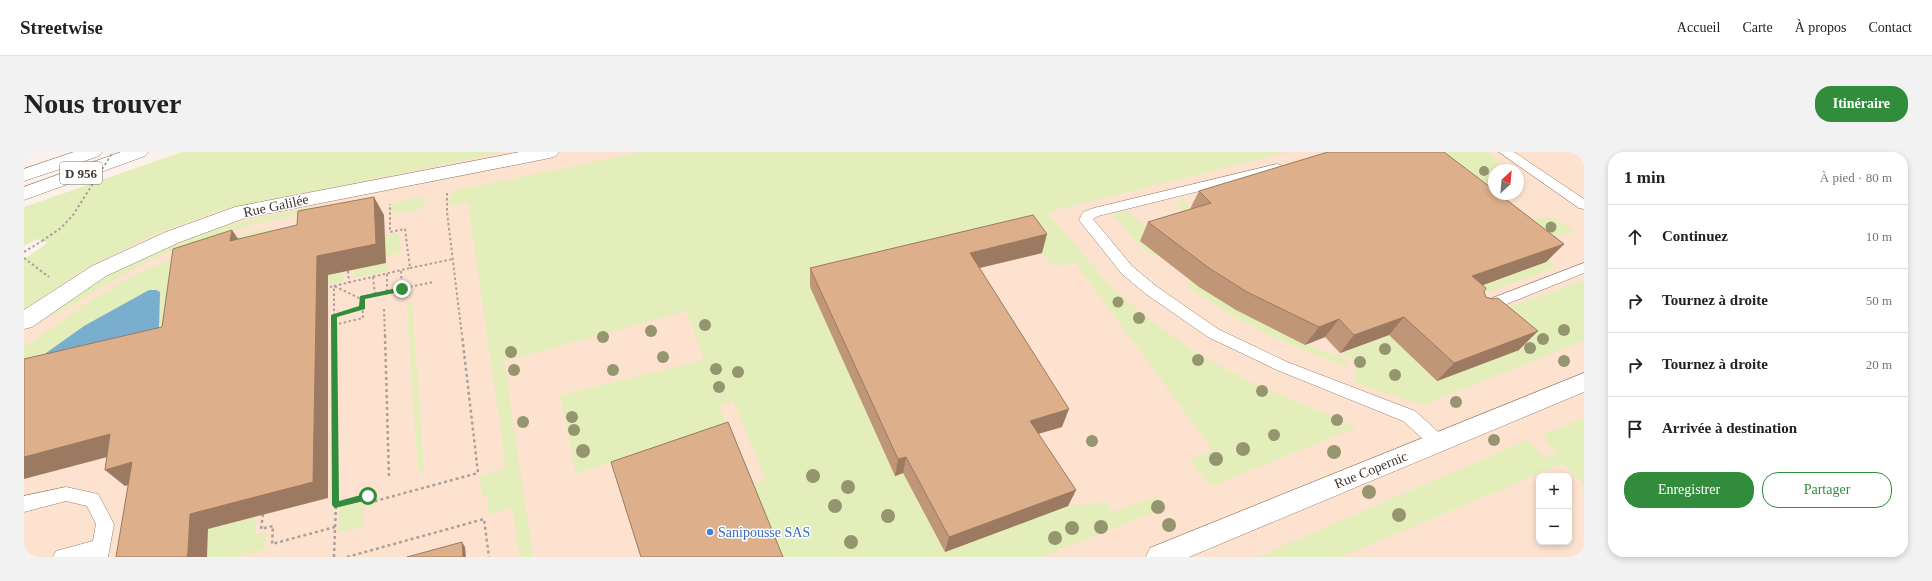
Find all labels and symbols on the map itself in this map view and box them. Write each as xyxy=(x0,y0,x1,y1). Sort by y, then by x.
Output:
road number: D 956 xyxy=(60,162,102,184)
north arrow xyxy=(1488,164,1524,200)
street label: Rue Galilée xyxy=(242,192,310,220)
route end xyxy=(393,280,411,298)
street label: Rue Copernic xyxy=(1332,449,1410,491)
route start xyxy=(359,487,377,505)
place label: Sanipousse SAS xyxy=(718,525,810,540)
marker: Sanipousse SAS xyxy=(705,527,715,537)

